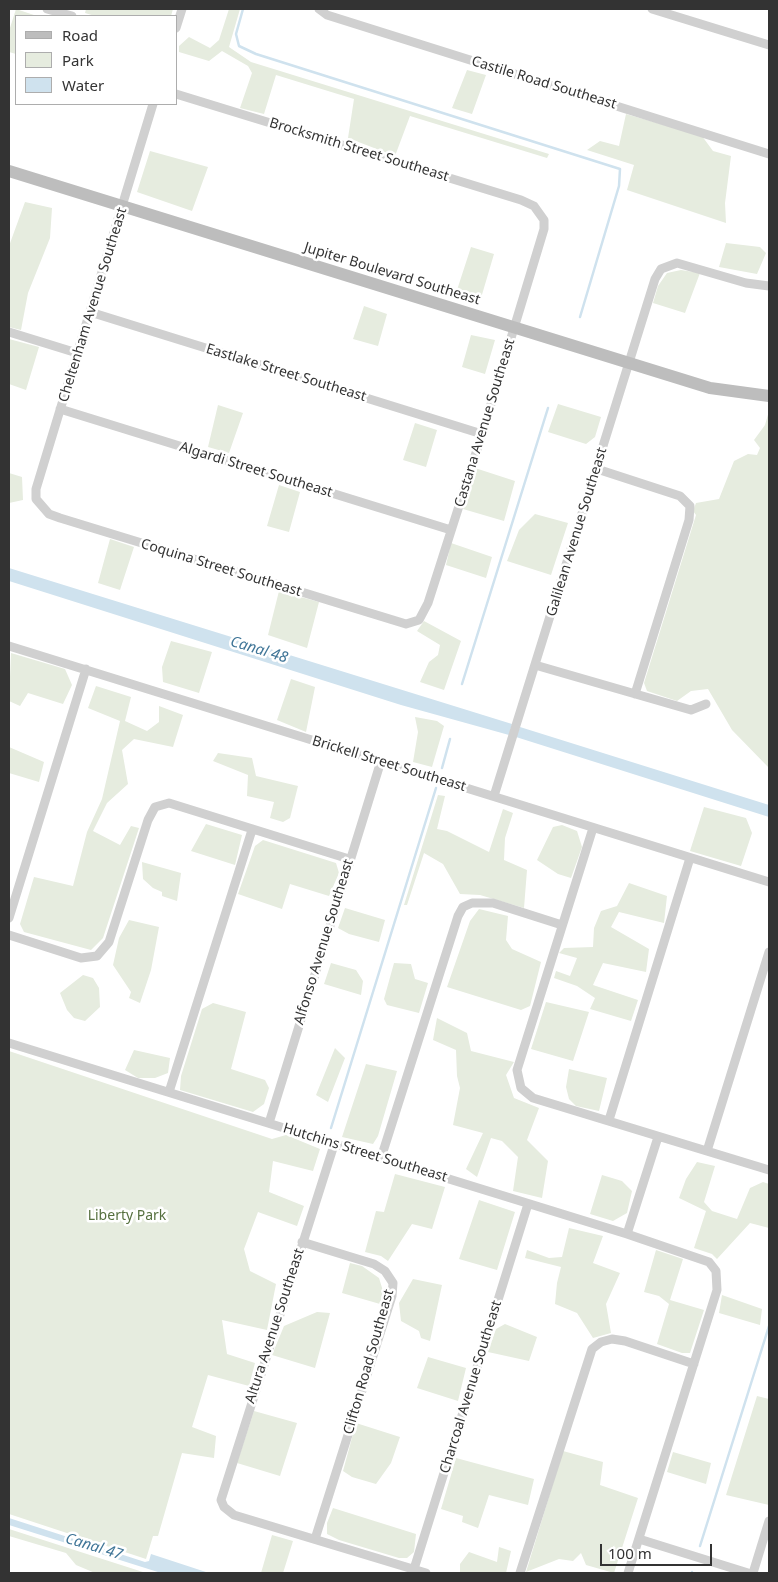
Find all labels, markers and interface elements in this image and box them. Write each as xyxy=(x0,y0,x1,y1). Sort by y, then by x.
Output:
legend xyxy=(15,15,178,105)
text: Road xyxy=(62,25,98,45)
text: Park xyxy=(62,50,94,70)
street label: Castile Road Southeast xyxy=(470,53,618,113)
text: Water xyxy=(62,75,104,95)
street label: Brocksmith Street Southeast xyxy=(267,115,451,185)
street label: Cheltenham Avenue Southeast xyxy=(55,206,131,404)
street label: Jupiter Boulevard Southeast xyxy=(302,239,482,309)
street label: Castana Avenue Southeast xyxy=(451,337,519,509)
street label: Eastlake Street Southeast xyxy=(204,341,368,405)
street label: Algardi Street Southeast xyxy=(177,439,335,501)
street label: Galilean Avenue Southeast xyxy=(543,446,611,618)
street label: Coquina Street Southeast xyxy=(139,536,303,600)
water label: Canal 48 xyxy=(228,633,290,667)
street label: Brickell Street Southeast xyxy=(310,733,468,795)
street label: Alfonso Avenue Southeast xyxy=(291,857,357,1027)
street label: Hutchins Street Southeast xyxy=(281,1120,449,1186)
park label: Liberty Park xyxy=(88,1208,166,1224)
street label: Altura Avenue Southeast xyxy=(242,1246,308,1406)
street label: Clifton Road Southeast xyxy=(340,1288,398,1436)
street label: Charcoal Avenue Southeast xyxy=(437,1298,505,1476)
water label: Canal 47 xyxy=(63,1530,125,1564)
scale bar xyxy=(603,1534,716,1566)
text: 100 m xyxy=(608,1543,652,1563)

